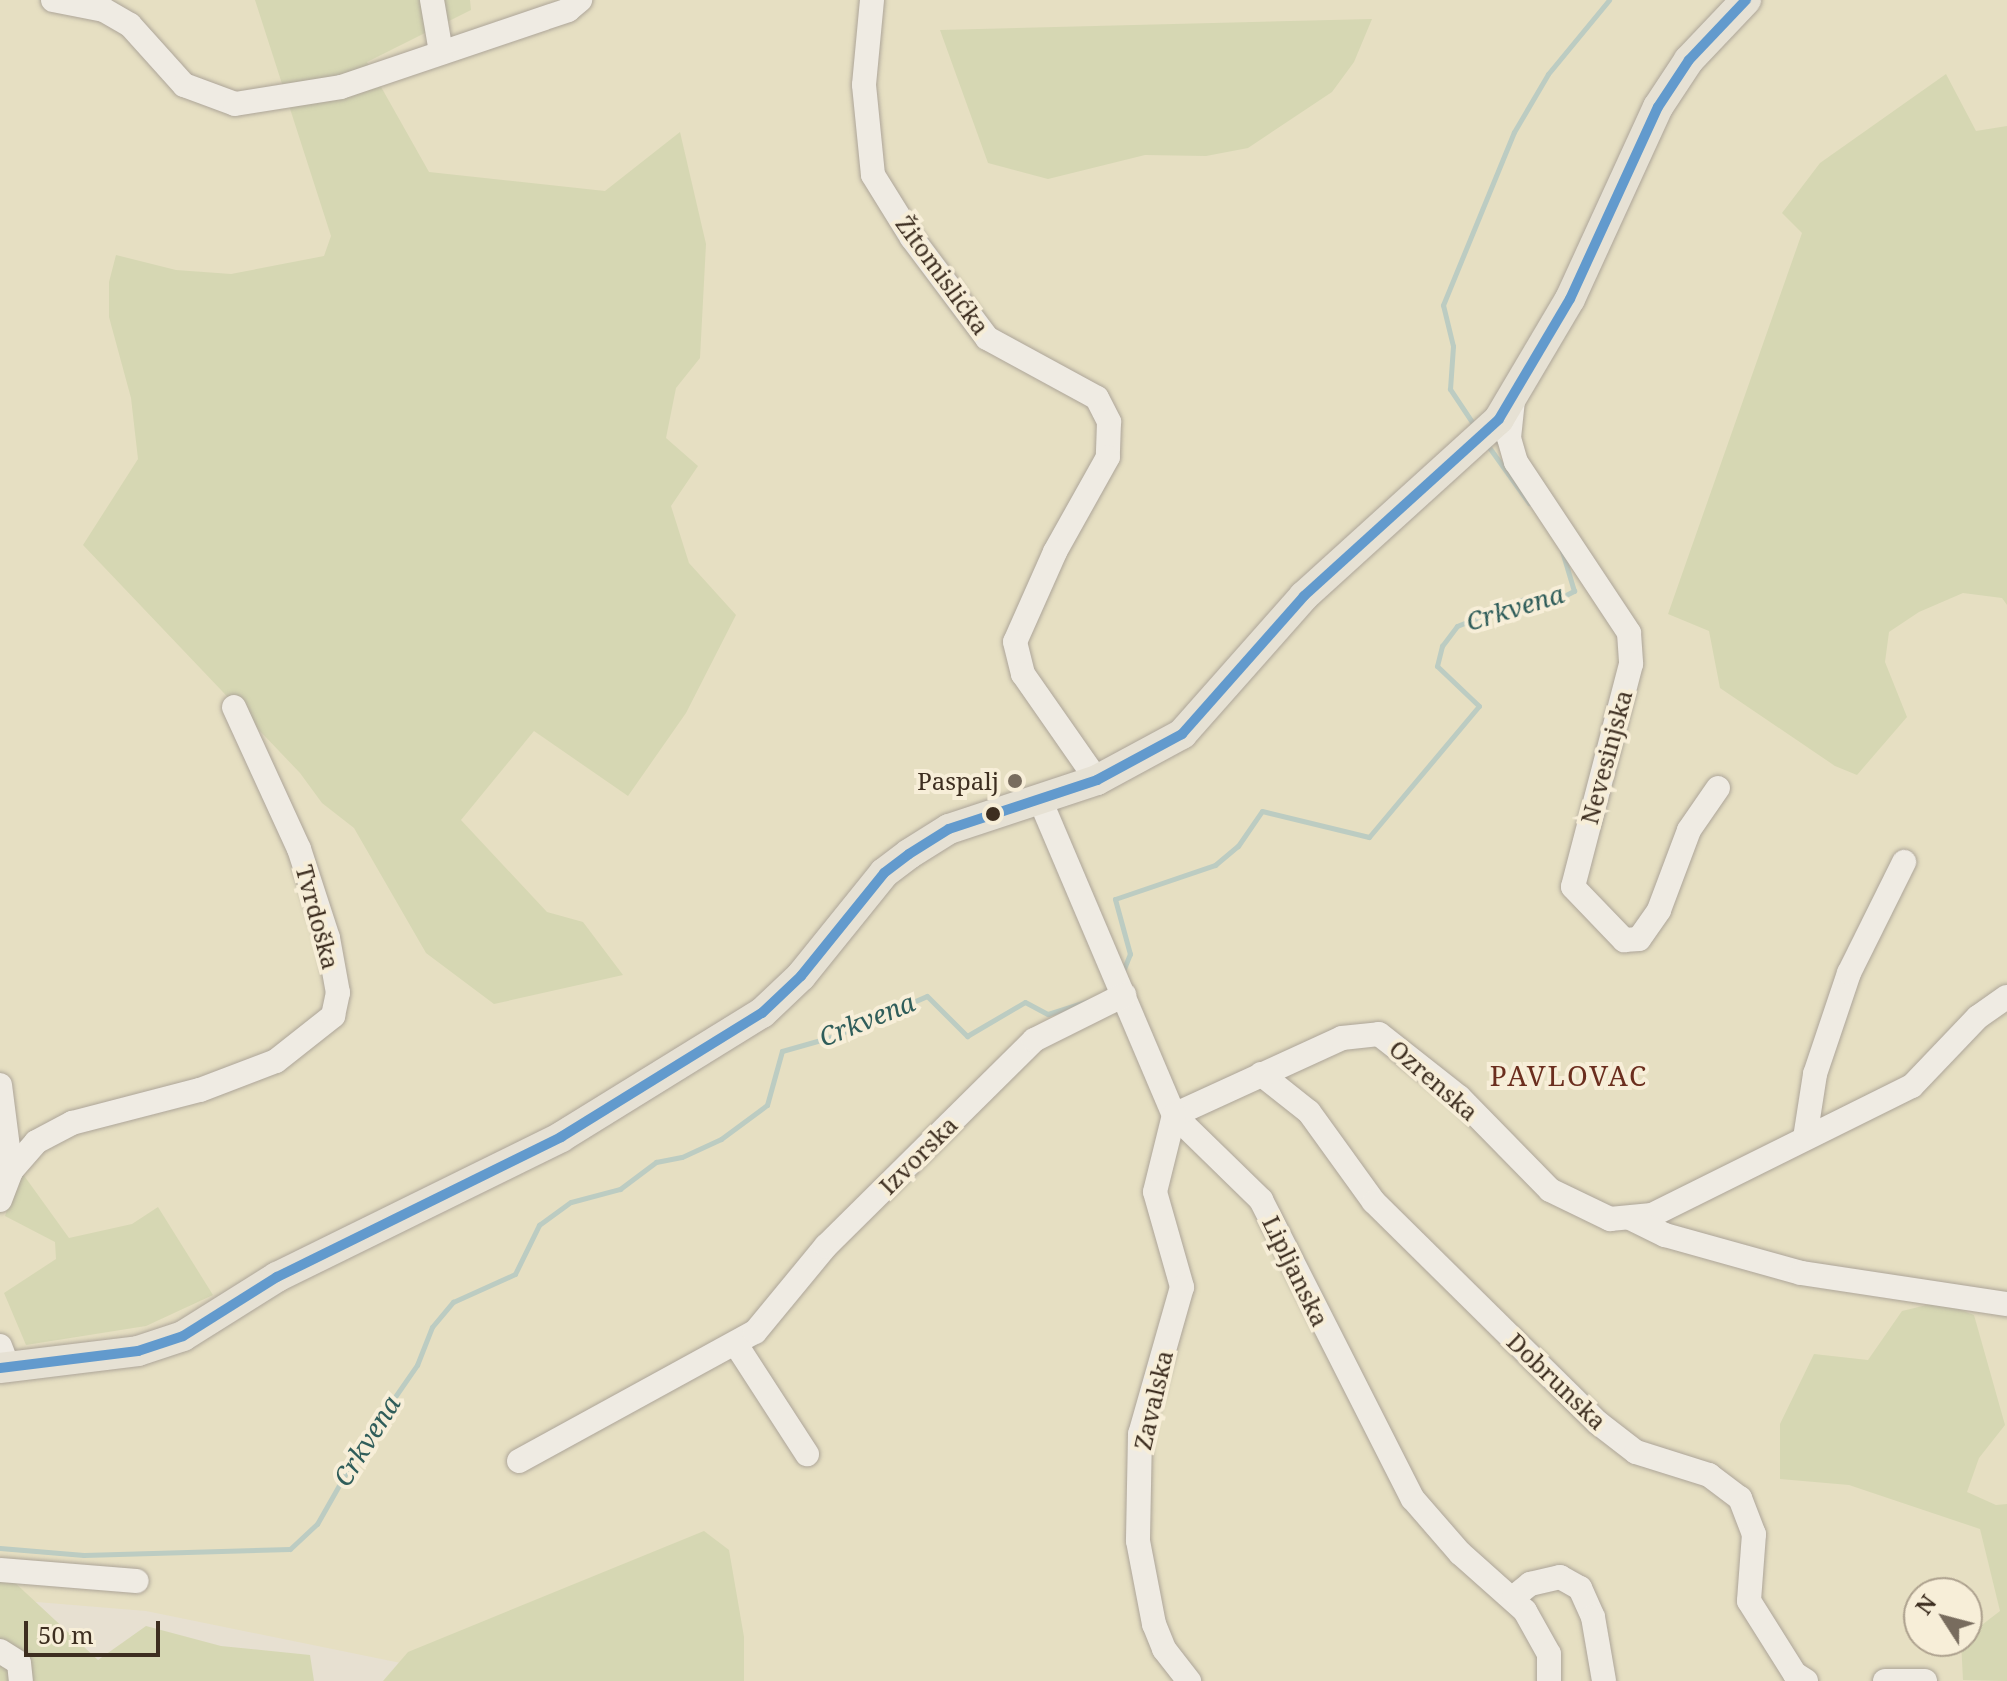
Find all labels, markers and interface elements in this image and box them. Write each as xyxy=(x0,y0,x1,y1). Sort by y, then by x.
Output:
street label: Žitomislićka xyxy=(890,210,996,340)
water label: Crkvena xyxy=(1462,578,1568,638)
street label: Nevesinjska xyxy=(1574,687,1638,827)
place label: Paspalj xyxy=(917,767,999,795)
marker: Paspalj xyxy=(1006,772,1024,790)
unlabelled marker xyxy=(985,806,1001,822)
street label: Tvrdoška xyxy=(290,862,346,972)
water label: Crkvena xyxy=(814,987,920,1053)
street label: Ozrenska xyxy=(1384,1034,1484,1126)
district label: PAVLOVAC xyxy=(1490,1058,1648,1092)
street label: Izvorska xyxy=(873,1110,963,1200)
street label: Lipljanska xyxy=(1257,1211,1335,1331)
street label: Dobrunska xyxy=(1502,1327,1612,1435)
street label: Zavalska xyxy=(1128,1348,1178,1452)
water label: Crkvena xyxy=(327,1390,407,1492)
north arrow xyxy=(1903,1577,1983,1657)
text: N xyxy=(1908,1588,1942,1620)
scale bar xyxy=(28,1605,164,1655)
text: 50 m xyxy=(38,1618,94,1651)

